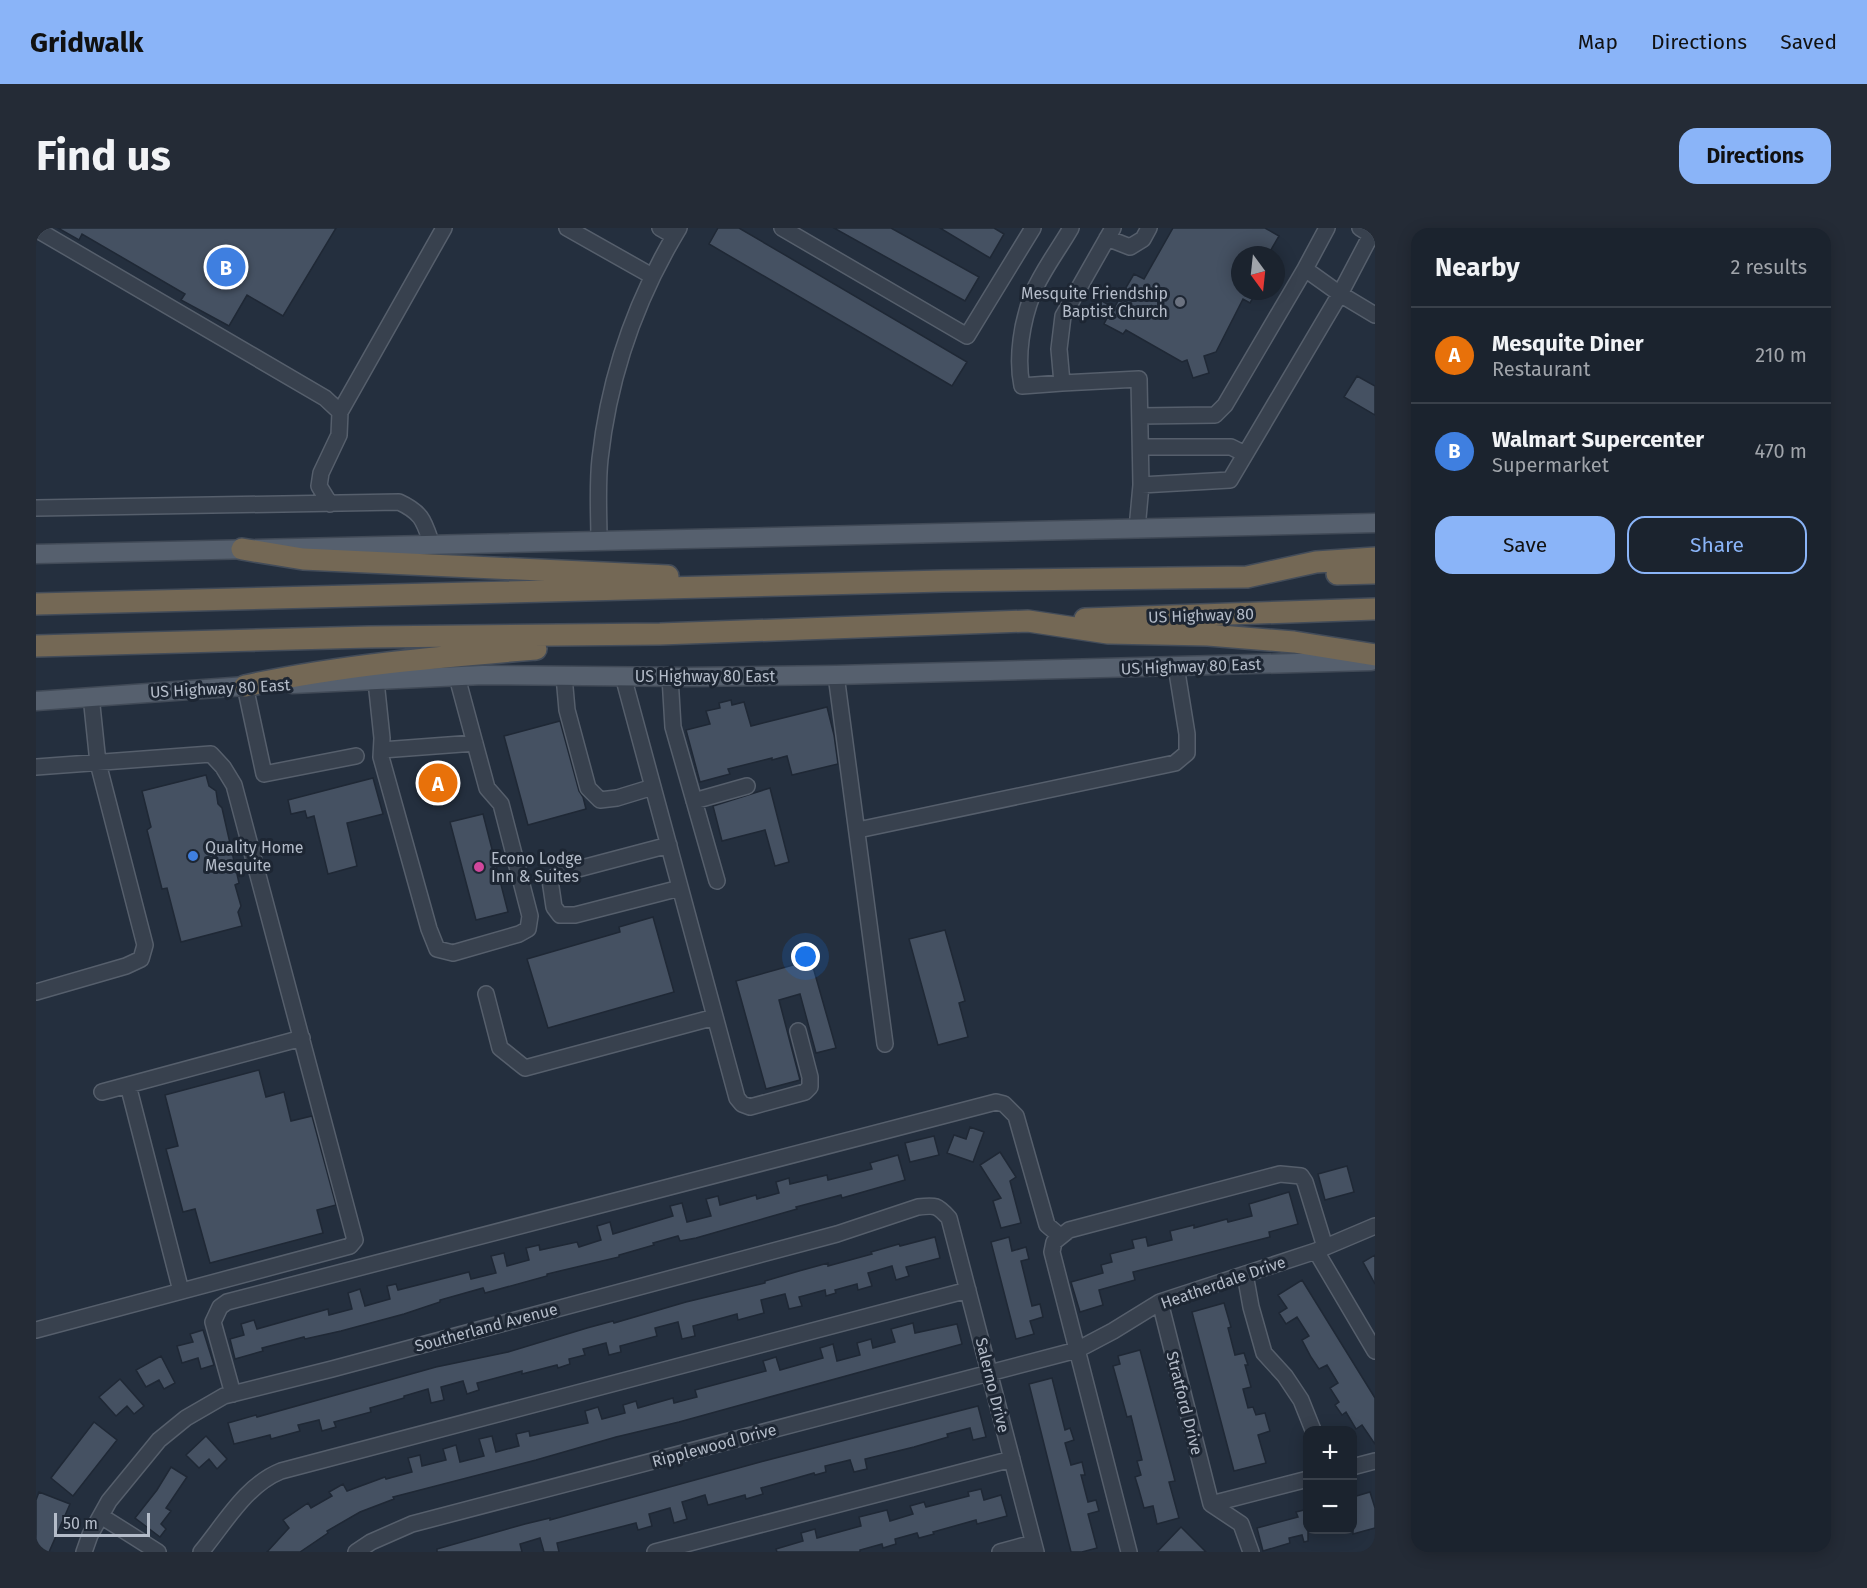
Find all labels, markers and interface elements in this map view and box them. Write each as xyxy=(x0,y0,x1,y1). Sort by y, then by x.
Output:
text: Gridwalk xyxy=(30,26,143,59)
text: Map xyxy=(1578,29,1618,55)
text: Directions xyxy=(1651,29,1747,55)
text: Saved xyxy=(1780,29,1837,55)
button: Directions xyxy=(1679,128,1831,184)
text: Find us xyxy=(36,131,171,181)
pin: B xyxy=(206,244,246,290)
north arrow xyxy=(1231,246,1285,300)
text: Nearby xyxy=(1435,252,1520,283)
text: 2 results xyxy=(1730,255,1807,279)
place label: Mesquite Friendship Baptist Church xyxy=(1021,284,1168,321)
marker: Mesquite Friendship Baptist Church xyxy=(1173,295,1187,309)
text: Mesquite Diner xyxy=(1492,330,1644,357)
text: A xyxy=(1449,343,1460,367)
text: 210 m xyxy=(1755,343,1807,367)
text: Restaurant xyxy=(1492,357,1590,381)
text: Walmart Supercenter xyxy=(1492,426,1704,453)
text: B xyxy=(1448,439,1461,463)
text: 470 m xyxy=(1755,439,1807,463)
text: Supermarket xyxy=(1492,453,1609,477)
button: Save xyxy=(1435,516,1615,574)
button: Share xyxy=(1627,516,1807,574)
street label: US Highway 80 xyxy=(1148,604,1254,627)
street label: US Highway 80 East xyxy=(1120,655,1262,678)
street label: US Highway 80 East xyxy=(635,667,775,686)
street label: US Highway 80 East xyxy=(149,675,291,702)
pin: A xyxy=(418,760,458,806)
place label: Quality Home Mesquite xyxy=(205,838,304,875)
marker: Quality Home Mesquite xyxy=(186,849,200,863)
place label: Econo Lodge Inn & Suites xyxy=(491,849,582,886)
marker: Econo Lodge Inn & Suites xyxy=(472,860,486,874)
your location xyxy=(791,942,820,971)
street label: Heatherdale Drive xyxy=(1158,1252,1288,1313)
street label: Southerland Avenue xyxy=(413,1299,560,1356)
street label: Salerno Drive xyxy=(972,1336,1013,1435)
street label: Stratford Drive xyxy=(1162,1349,1207,1457)
street label: Ripplewood Drive xyxy=(650,1420,778,1471)
map controls xyxy=(1303,1426,1357,1534)
button: + xyxy=(1303,1426,1357,1480)
button: − xyxy=(1303,1480,1357,1534)
scale bar xyxy=(54,1510,150,1538)
text: 50 m xyxy=(63,1514,98,1533)

